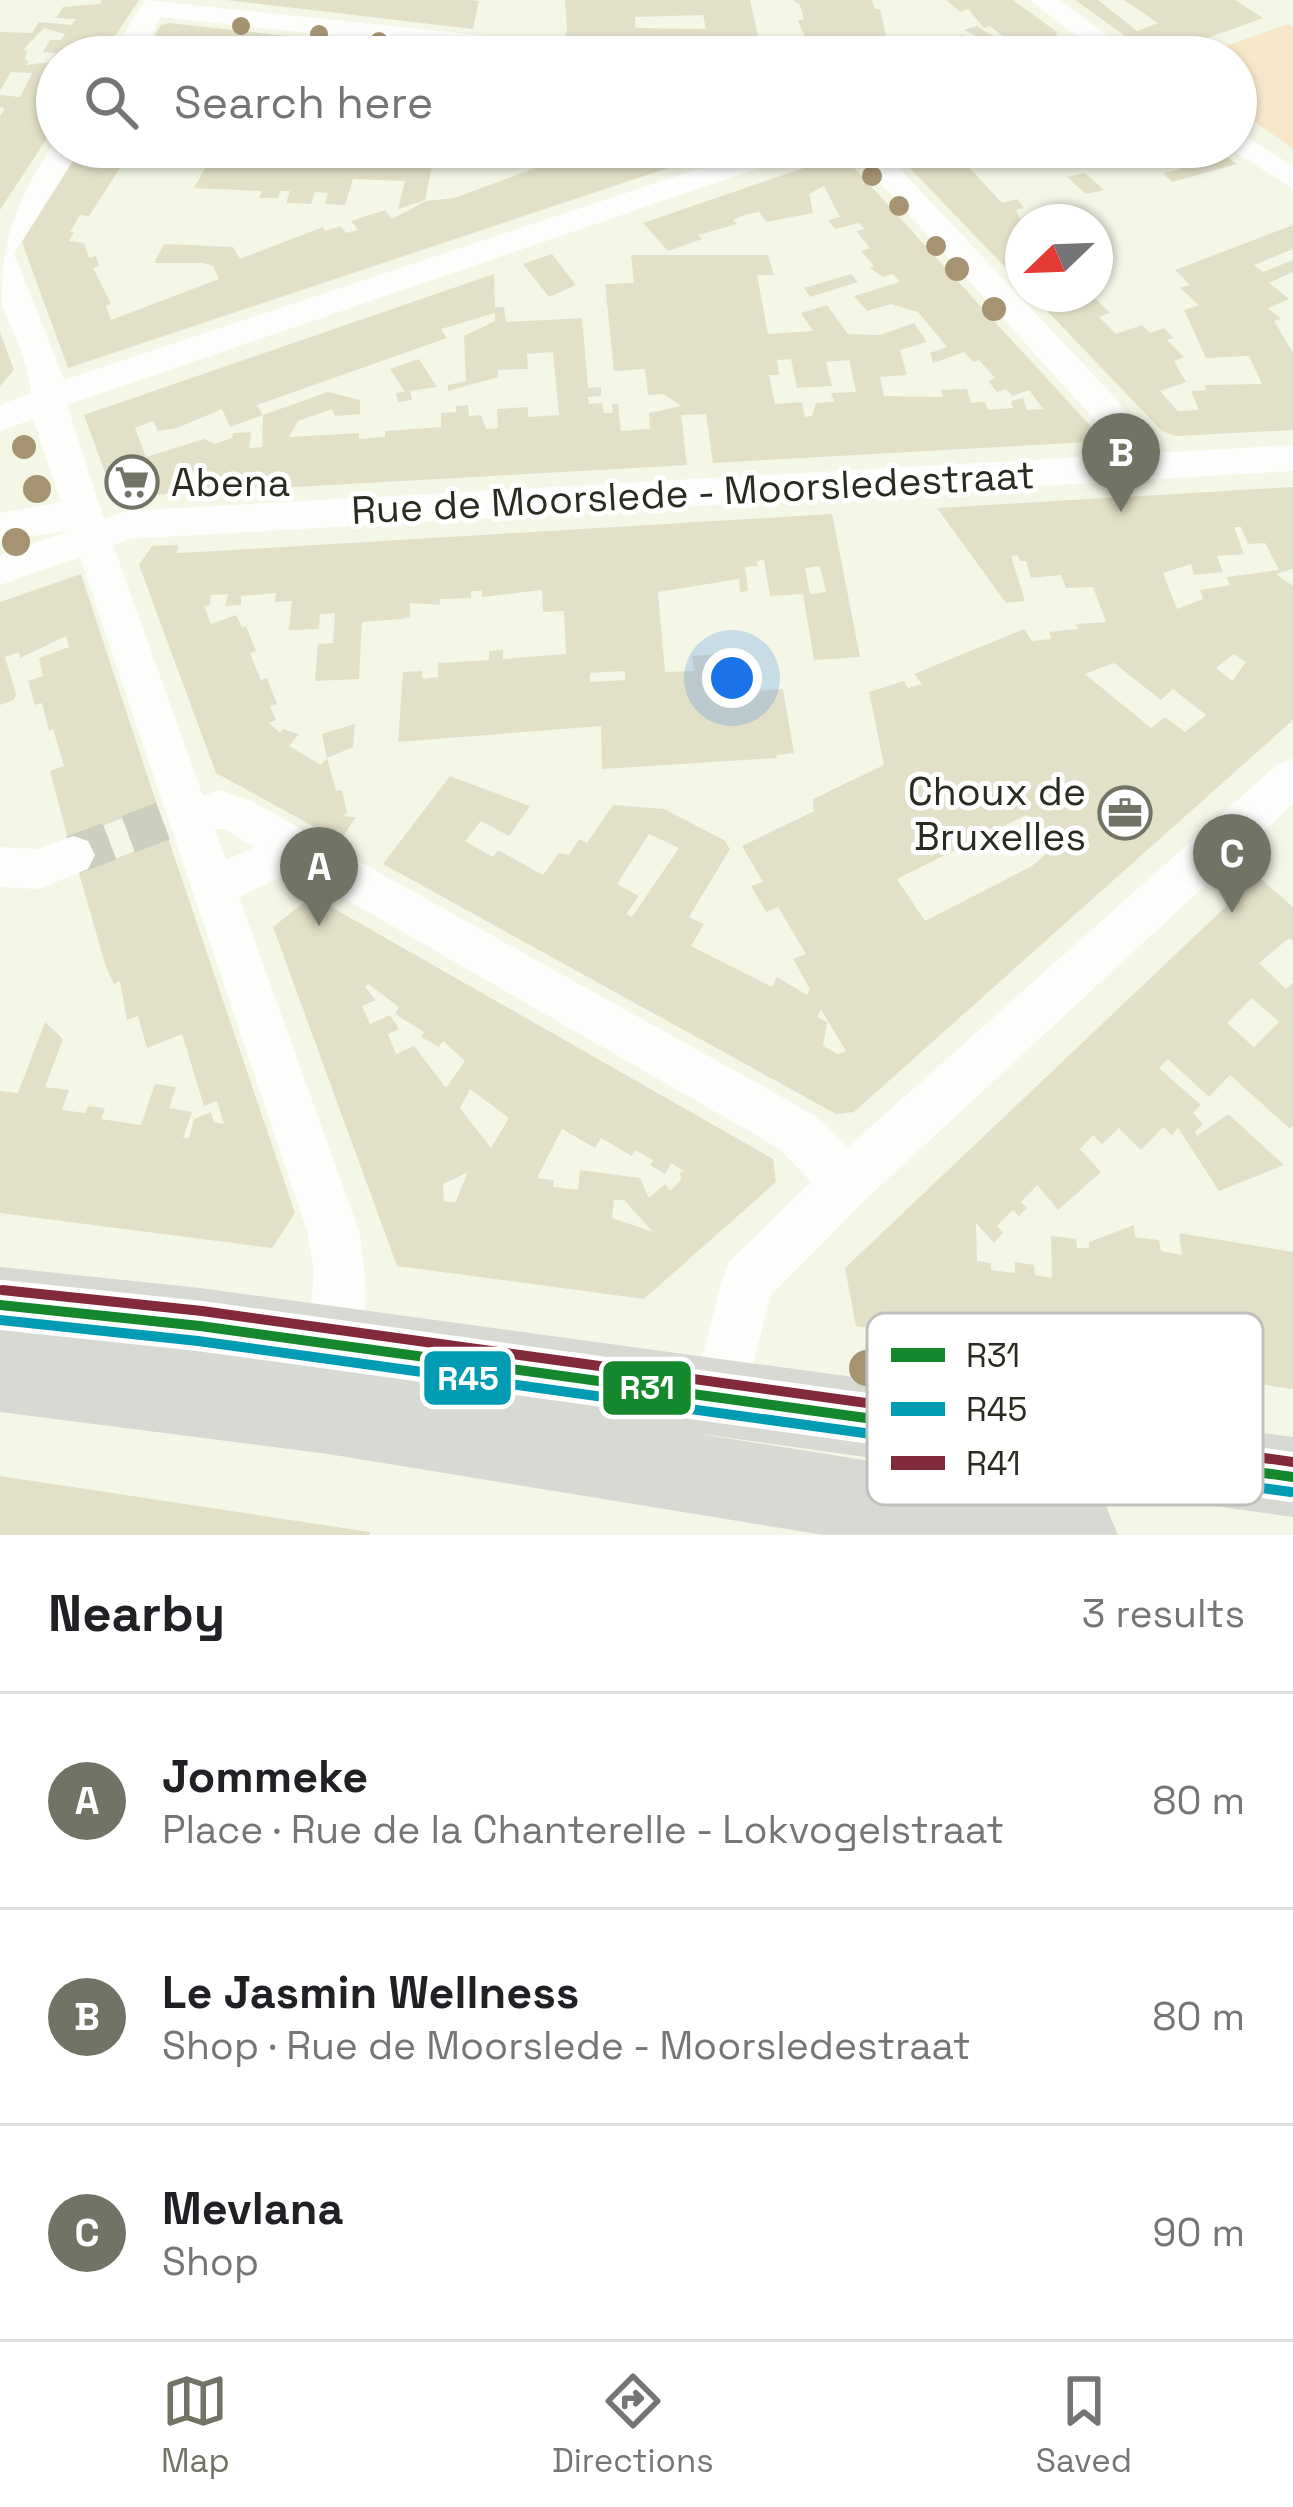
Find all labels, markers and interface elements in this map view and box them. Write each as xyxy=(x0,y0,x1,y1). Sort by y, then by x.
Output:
search box xyxy=(36,36,1257,168)
icon: search xyxy=(78,69,144,135)
text: Search here xyxy=(174,74,433,131)
north arrow xyxy=(1005,204,1113,312)
pin: B xyxy=(1082,413,1160,512)
street label: Rue de Moorslede - Moorsledestraat xyxy=(350,450,1036,535)
supermarket icon: Abena xyxy=(104,454,160,510)
place label: Abena xyxy=(171,458,290,507)
your location xyxy=(702,648,762,708)
place label: Choux de Bruxelles xyxy=(908,767,1086,861)
office icon: Choux de Bruxelles xyxy=(1097,785,1153,841)
pin: C xyxy=(1193,814,1271,913)
pin: A xyxy=(280,827,358,926)
legend xyxy=(867,1313,1263,1505)
text: R31 xyxy=(966,1335,1020,1377)
line badge: R45 xyxy=(422,1349,513,1407)
text: R45 xyxy=(437,1358,499,1400)
line badge: R31 xyxy=(601,1359,693,1417)
text: R31 xyxy=(619,1367,675,1409)
text: R45 xyxy=(966,1389,1027,1431)
text: R41 xyxy=(966,1443,1020,1485)
text: Nearby xyxy=(48,1581,225,1646)
text: 3 results xyxy=(1082,1589,1245,1638)
text: Jommeke xyxy=(162,1748,368,1805)
text: A xyxy=(75,1776,99,1825)
text: 80 m xyxy=(1152,1776,1245,1825)
text: Place · Rue de la Chanterelle - Lokvogelstraat xyxy=(162,1805,1004,1854)
text: Le Jasmin Wellness xyxy=(162,1964,579,2021)
text: B xyxy=(74,1992,100,2041)
text: 80 m xyxy=(1152,1992,1245,2041)
text: Shop · Rue de Moorslede - Moorsledestraat xyxy=(162,2021,971,2070)
text: Mevlana xyxy=(162,2180,343,2237)
text: C xyxy=(74,2208,100,2257)
text: 90 m xyxy=(1153,2208,1245,2257)
text: Shop xyxy=(162,2237,259,2286)
tab: Map xyxy=(161,2368,230,2482)
tab: Directions xyxy=(552,2368,714,2482)
tab: Saved xyxy=(1036,2368,1132,2482)

